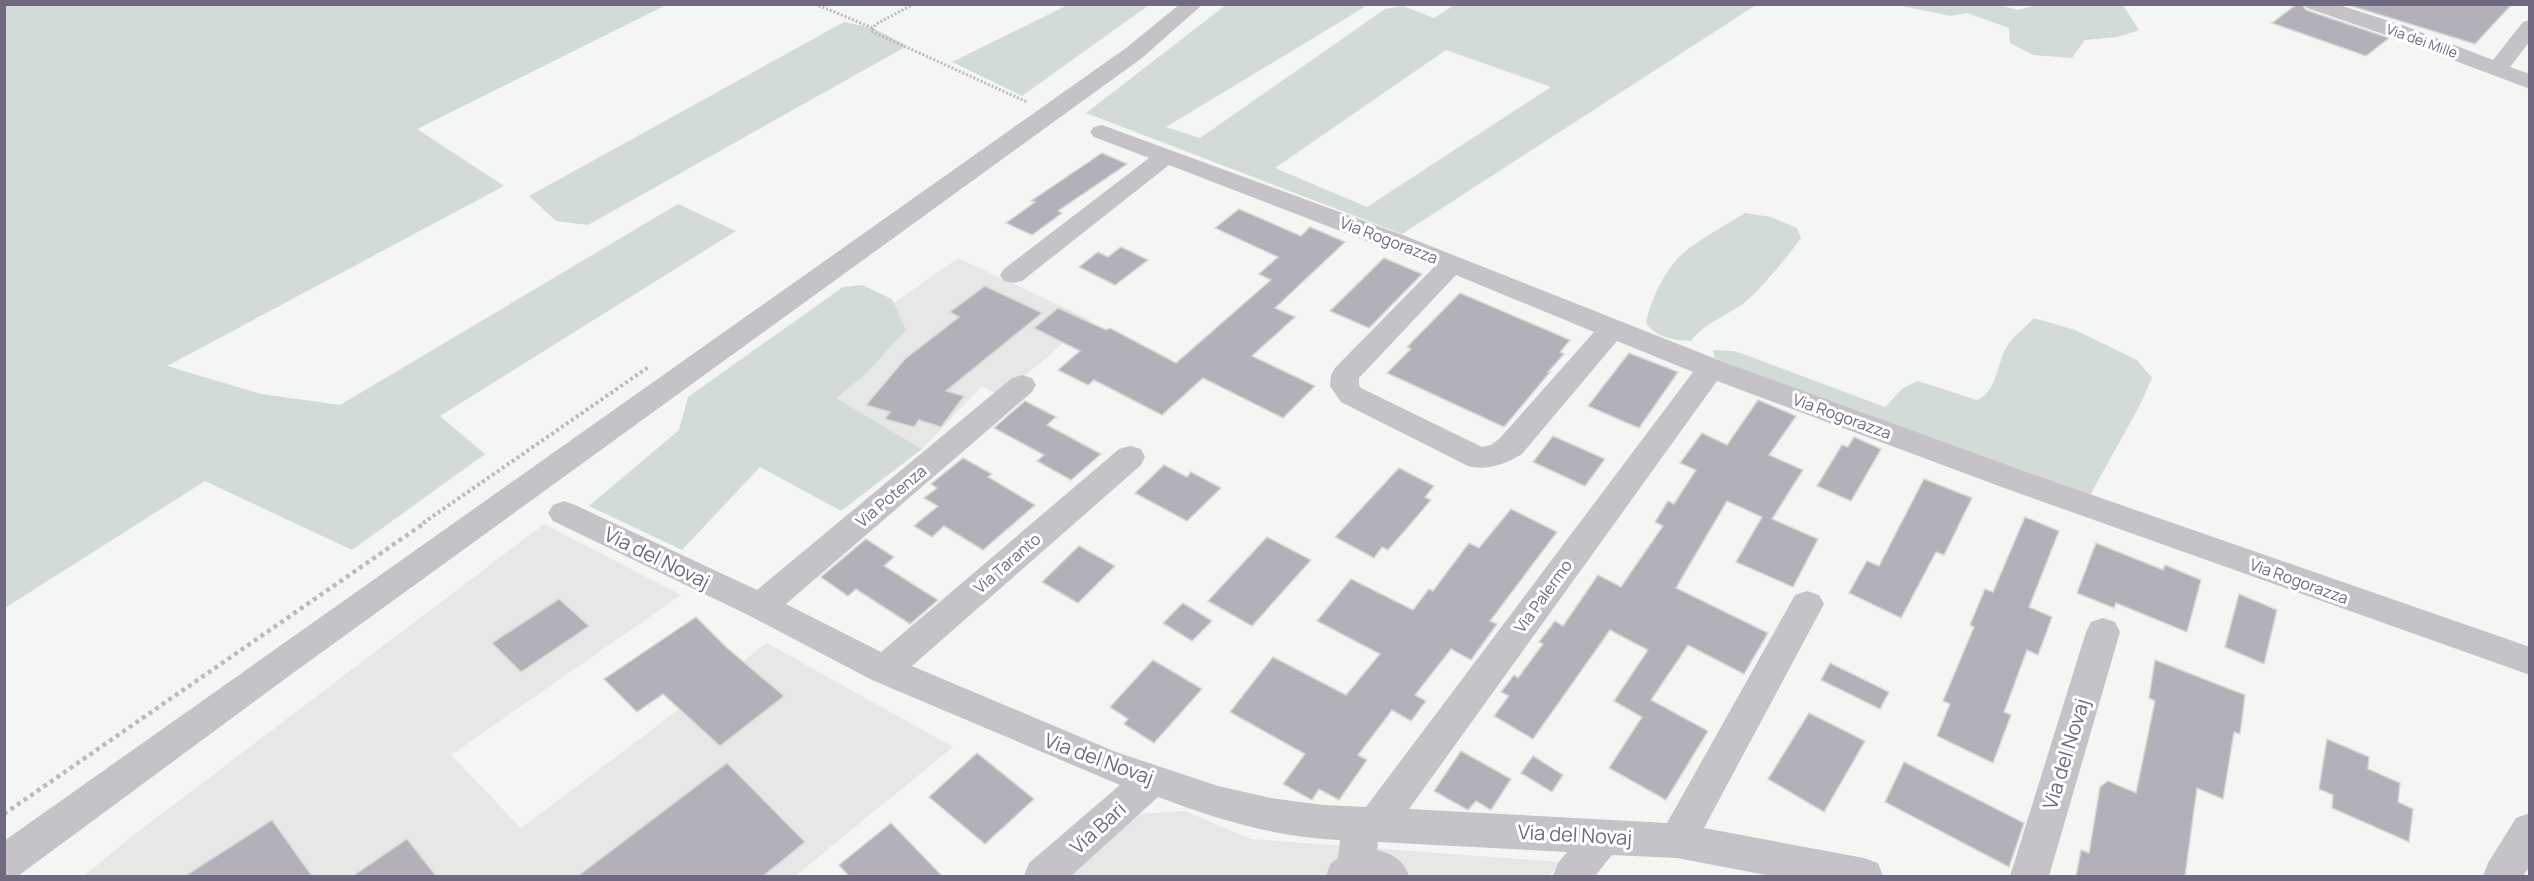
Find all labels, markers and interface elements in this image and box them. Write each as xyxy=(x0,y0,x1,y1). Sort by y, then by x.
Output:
street label: Via dei Mille xyxy=(2384,19,2460,62)
street label: Via Rogorazza xyxy=(1337,211,1441,269)
street label: Via Rogorazza xyxy=(1790,388,1894,444)
street label: Via Potenza xyxy=(851,460,931,532)
street label: Via del Novaj xyxy=(600,520,715,595)
street label: Via Taranto xyxy=(969,528,1045,598)
street label: Via Rogorazza xyxy=(2247,553,2351,609)
street label: Via Palermo xyxy=(1509,555,1577,637)
street label: Via del Novaj xyxy=(2036,695,2095,813)
street label: Via del Novaj xyxy=(1041,726,1158,791)
street label: Via Bari xyxy=(1064,795,1131,860)
street label: Via del Novaj xyxy=(1517,818,1633,851)

